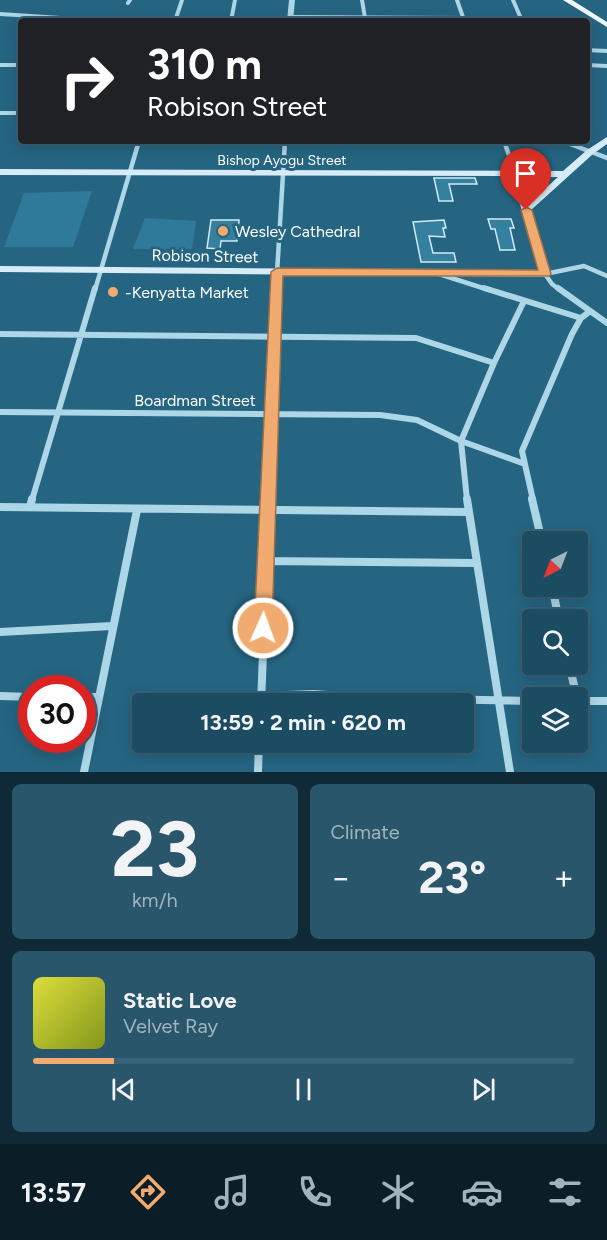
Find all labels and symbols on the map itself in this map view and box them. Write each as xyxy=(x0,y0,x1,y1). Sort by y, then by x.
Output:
pin xyxy=(500,148,551,210)
street label: Bishop Ayogu Street xyxy=(217,152,347,169)
place label: Wesley Cathedral xyxy=(235,222,360,241)
marker: Wesley Cathedral xyxy=(216,224,230,238)
street label: Robison Street xyxy=(151,246,259,266)
place label: -Kenyatta Market xyxy=(125,283,249,302)
marker: -Kenyatta Market xyxy=(106,285,120,299)
street label: Boardman Street xyxy=(134,391,256,410)
north arrow xyxy=(522,531,588,597)
position arrow xyxy=(231,596,295,660)
speed limit sign: 30 xyxy=(18,675,96,753)

